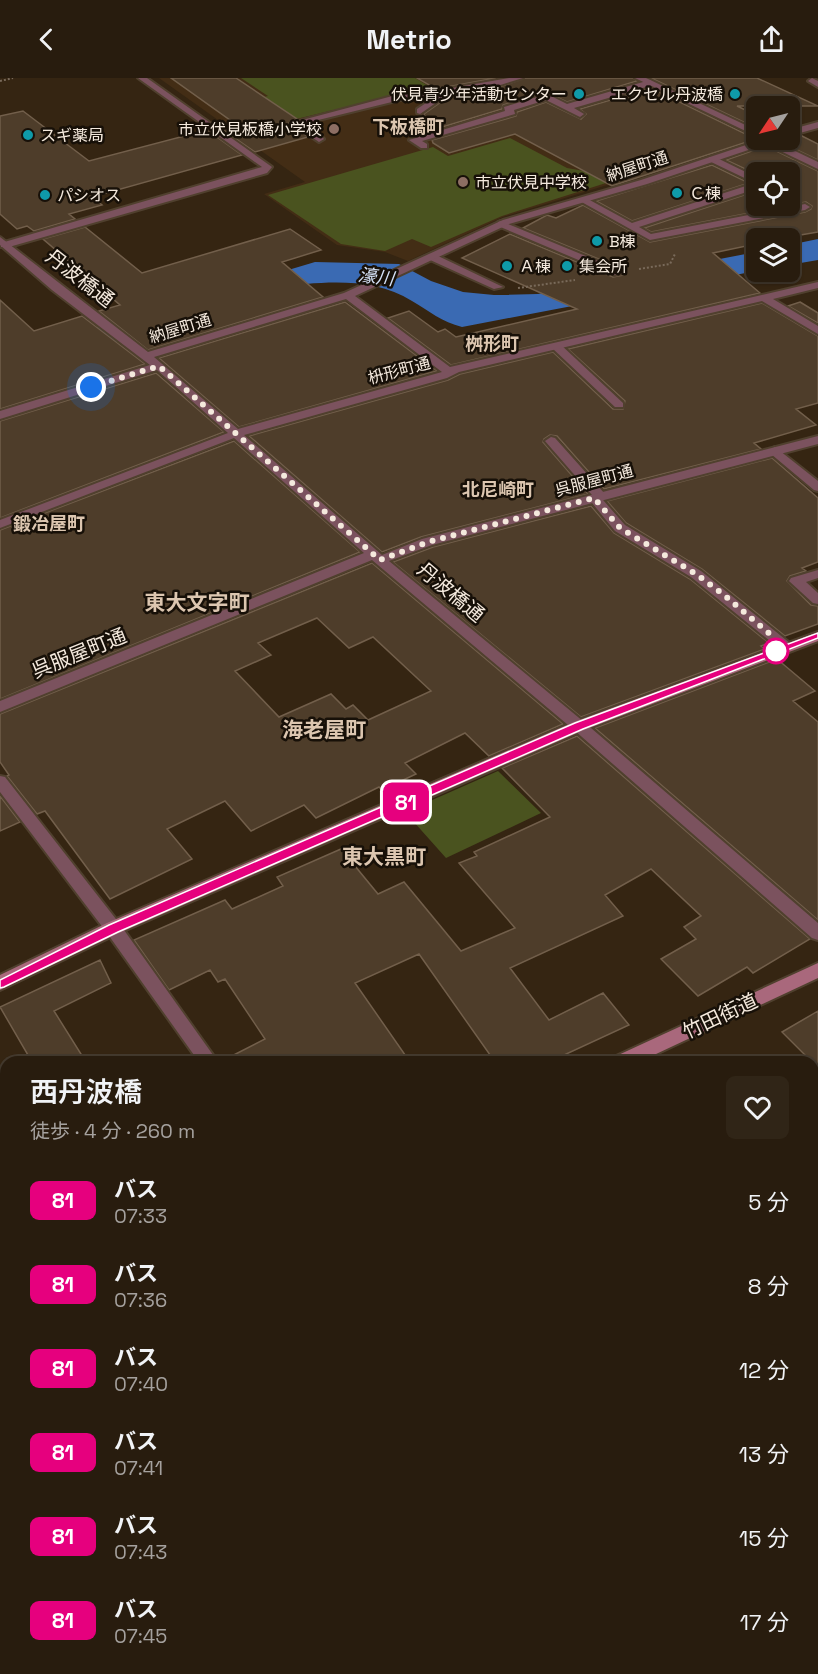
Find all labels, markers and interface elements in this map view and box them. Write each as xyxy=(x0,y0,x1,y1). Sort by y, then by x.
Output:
text: Metrio xyxy=(366,22,452,57)
icon: back xyxy=(30,23,63,56)
icon: share xyxy=(755,23,788,56)
place label: 伏見青少年活動センター xyxy=(391,84,567,105)
place label: エクセル丹波橋 xyxy=(611,84,723,105)
marker: 伏見青少年活動センター xyxy=(572,87,586,101)
marker: エクセル丹波橋 xyxy=(728,87,742,101)
north arrow xyxy=(746,96,800,150)
map controls xyxy=(746,96,800,282)
district label: 下板橋町 xyxy=(372,115,444,138)
place label: 市立伏見板橋小学校 xyxy=(178,119,322,140)
marker: 市立伏見板橋小学校 xyxy=(327,122,341,136)
place label: スギ薬局 xyxy=(40,125,104,146)
marker: スギ薬局 xyxy=(21,128,35,142)
street label: 納屋町通 xyxy=(603,147,671,186)
button: locate xyxy=(746,162,800,216)
place label: 市立伏見中学校 xyxy=(475,172,587,193)
marker: 市立伏見中学校 xyxy=(456,175,470,189)
place label: Ｃ棟 xyxy=(689,183,721,204)
place label: パシオス xyxy=(57,185,121,206)
marker: Ｃ棟 xyxy=(670,186,684,200)
marker: パシオス xyxy=(38,188,52,202)
button: layers xyxy=(746,228,800,282)
place label: B棟 xyxy=(609,231,636,252)
marker: B棟 xyxy=(590,234,604,248)
street label: 丹波橋通 xyxy=(40,243,120,313)
place label: Ａ棟 xyxy=(519,256,551,277)
place label: 集会所 xyxy=(579,256,627,277)
marker: Ａ棟 xyxy=(500,259,514,273)
marker: 集会所 xyxy=(560,259,574,273)
water label: 濠川 xyxy=(357,263,397,290)
street label: 納屋町通 xyxy=(146,309,214,348)
district label: 桝形町 xyxy=(465,332,519,355)
street label: 枡形町通 xyxy=(365,352,433,389)
your location xyxy=(76,372,106,402)
street label: 呉服屋町通 xyxy=(553,460,635,501)
district label: 北尼崎町 xyxy=(462,478,534,501)
district label: 鍛冶屋町 xyxy=(13,512,85,535)
street label: 丹波橋通 xyxy=(412,556,490,628)
district label: 東大文字町 xyxy=(145,589,250,616)
street label: 呉服屋町通 xyxy=(28,622,130,684)
unlabelled marker xyxy=(763,638,789,664)
district label: 海老屋町 xyxy=(282,716,366,743)
line badge: 81 xyxy=(379,782,433,822)
text: 81 xyxy=(395,789,417,816)
district label: 東大黒町 xyxy=(342,843,426,870)
street label: 竹田街道 xyxy=(678,987,762,1045)
text: 西丹波橋 xyxy=(30,1074,142,1110)
button: heart xyxy=(726,1076,789,1139)
text: 徒歩 · 4 分 · 260 m xyxy=(30,1118,195,1144)
text: バス xyxy=(114,1175,158,1203)
text: 81 xyxy=(52,1187,74,1214)
text: 5 分 xyxy=(748,1188,789,1216)
text: 07:33 xyxy=(114,1203,167,1229)
text: バス xyxy=(114,1259,158,1287)
text: 81 xyxy=(52,1271,74,1298)
text: 8 分 xyxy=(748,1272,789,1300)
text: 07:36 xyxy=(114,1287,167,1313)
text: バス xyxy=(114,1343,158,1371)
text: 81 xyxy=(52,1355,74,1382)
text: 12 分 xyxy=(739,1356,789,1384)
text: 07:40 xyxy=(114,1371,168,1397)
text: バス xyxy=(114,1427,158,1455)
text: 81 xyxy=(52,1439,74,1466)
text: 13 分 xyxy=(739,1440,789,1468)
text: 07:41 xyxy=(114,1455,163,1481)
text: バス xyxy=(114,1511,158,1539)
text: 81 xyxy=(52,1523,74,1550)
text: 15 分 xyxy=(739,1524,789,1552)
text: 07:43 xyxy=(114,1539,167,1565)
text: バス xyxy=(114,1595,158,1623)
text: 81 xyxy=(52,1607,74,1634)
text: 17 分 xyxy=(740,1608,789,1636)
text: 07:45 xyxy=(114,1623,167,1649)

